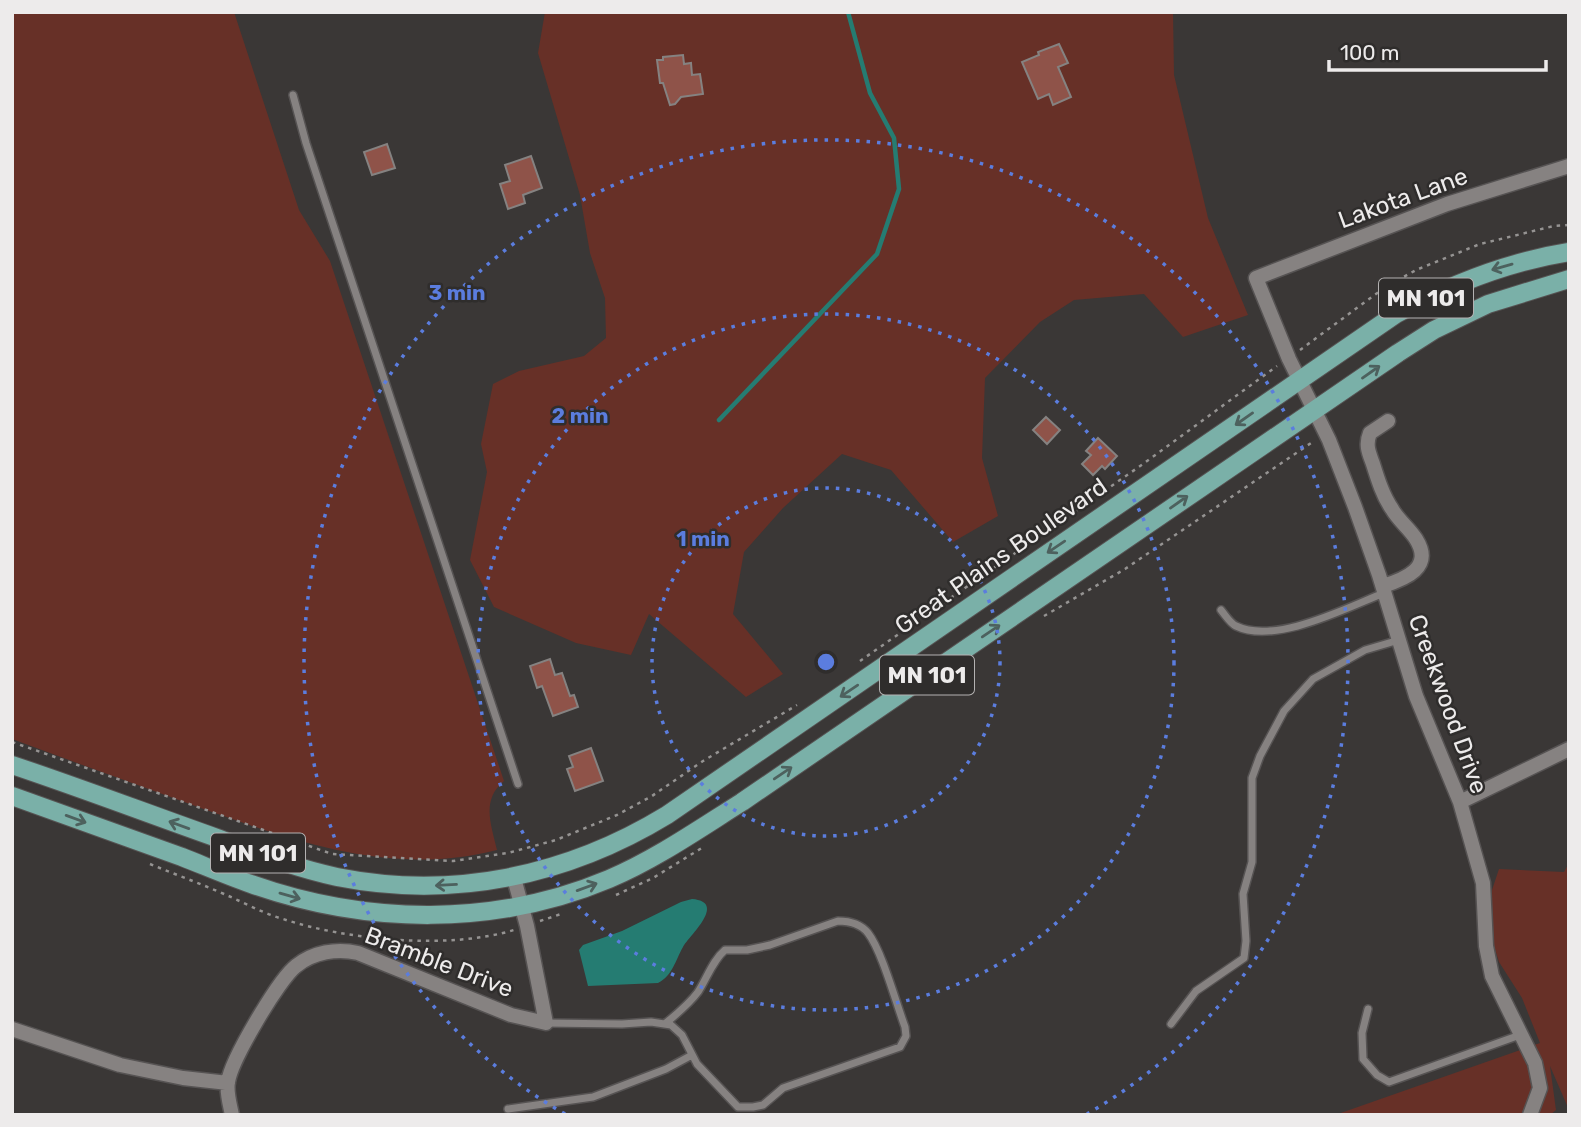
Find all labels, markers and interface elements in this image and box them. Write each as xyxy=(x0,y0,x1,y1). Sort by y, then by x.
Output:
scale bar xyxy=(1329,28,1546,72)
text: 100 m xyxy=(1340,40,1399,65)
street label: Lakota Lane xyxy=(1335,162,1471,234)
one-way arrow xyxy=(1492,261,1514,274)
road number: MN 101 xyxy=(1379,278,1473,318)
text: 3 min xyxy=(428,280,486,305)
one-way arrow xyxy=(1361,365,1380,379)
text: 2 min xyxy=(552,403,608,428)
one-way arrow xyxy=(1234,412,1254,426)
street label: Great Plains Boulevard xyxy=(890,472,1112,640)
one-way arrow xyxy=(1169,495,1188,509)
text: 1 min xyxy=(676,526,730,551)
one-way arrow xyxy=(1047,540,1066,554)
street label: Creekwood Drive xyxy=(1403,611,1493,797)
one-way arrow xyxy=(981,624,1000,638)
centre of rings xyxy=(814,650,838,674)
road number: MN 101 xyxy=(880,656,974,694)
one-way arrow xyxy=(840,684,859,698)
one-way arrow xyxy=(773,766,793,780)
one-way arrow xyxy=(65,814,87,826)
one-way arrow xyxy=(168,817,190,830)
road number: MN 101 xyxy=(211,834,305,873)
one-way arrow xyxy=(435,879,458,892)
one-way arrow xyxy=(576,880,598,892)
one-way arrow xyxy=(279,890,301,903)
street label: Bramble Drive xyxy=(361,921,517,1003)

